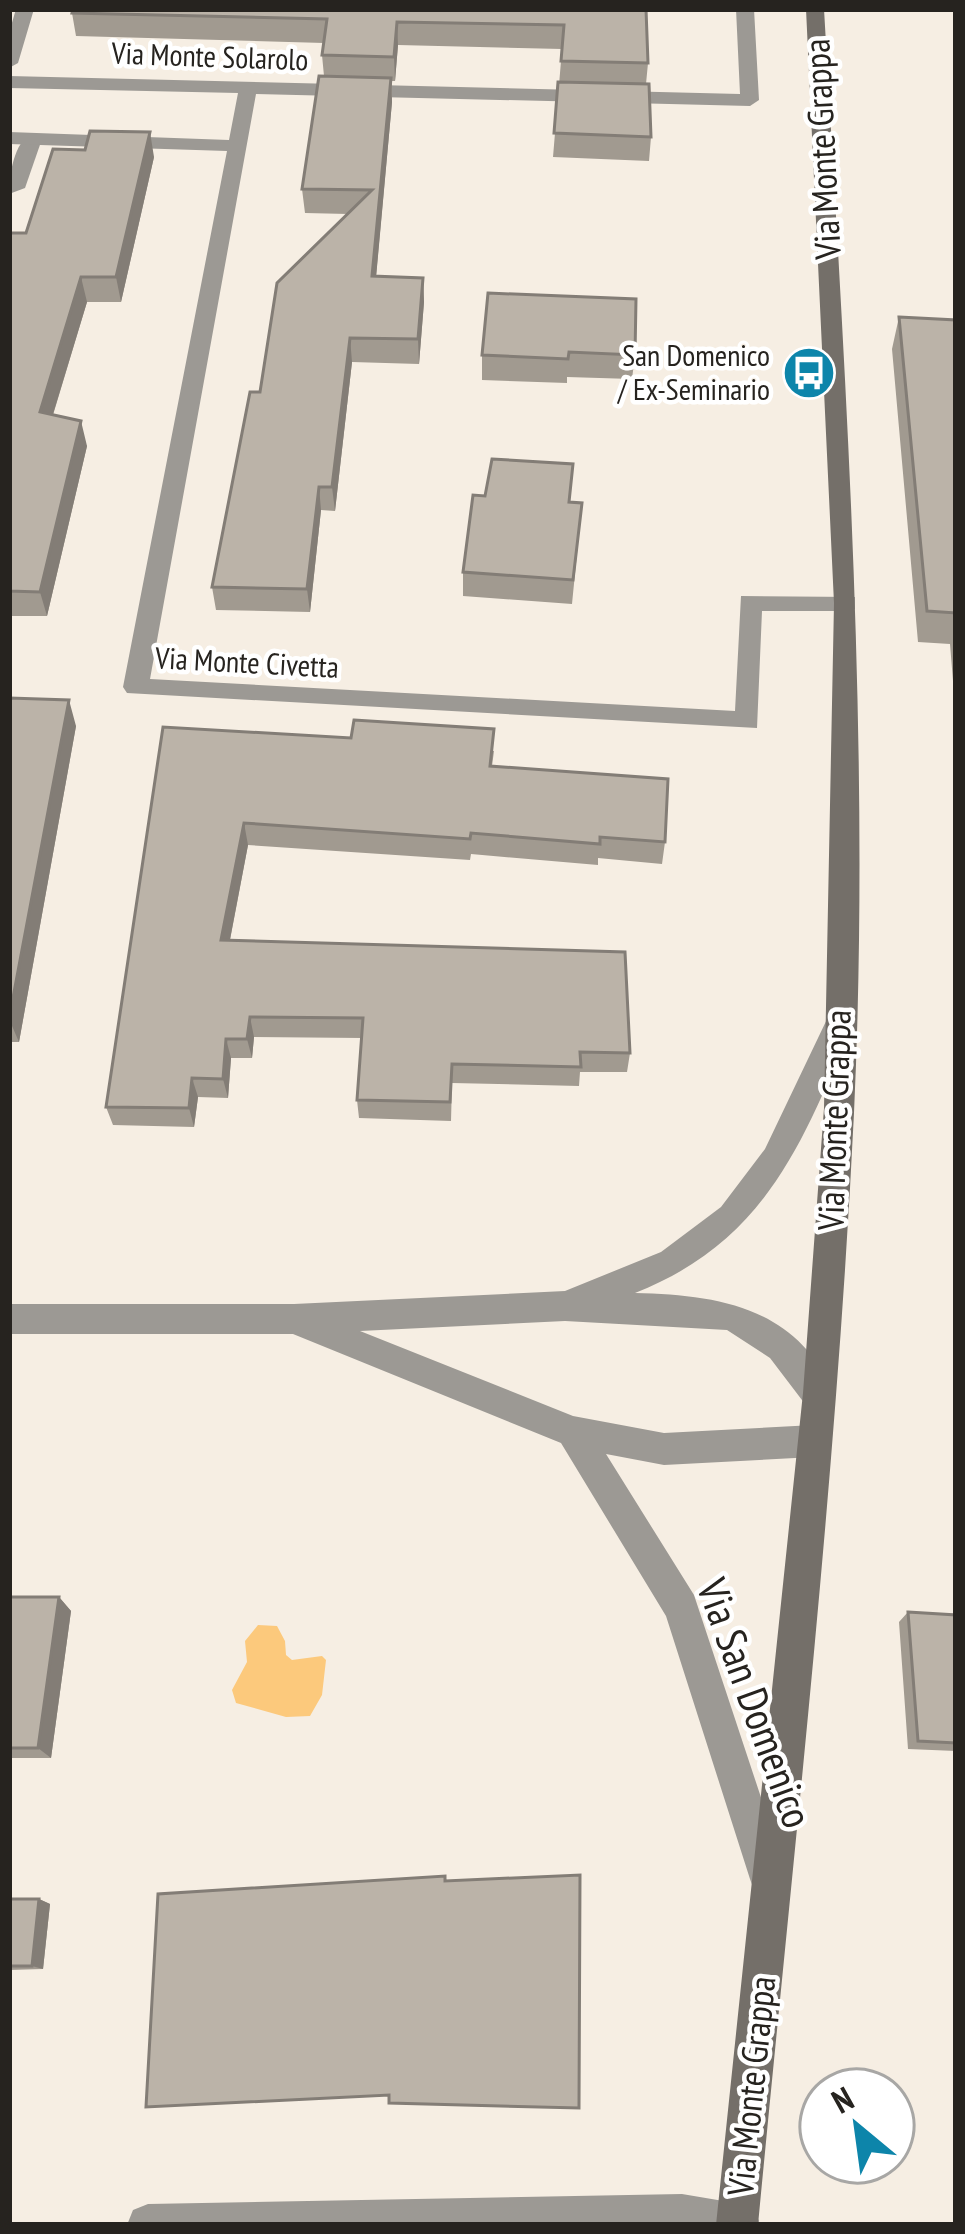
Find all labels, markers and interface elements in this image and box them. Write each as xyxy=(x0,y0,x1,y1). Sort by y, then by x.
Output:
street label: Via Monte Solarolo xyxy=(110,33,309,78)
street label: Via Monte Grappa xyxy=(792,38,851,261)
place label: San Domenico / Ex-Seminario xyxy=(617,335,770,408)
bus stop icon: San Domenico / Ex-Seminario xyxy=(781,345,837,401)
street label: Via Monte Civetta xyxy=(153,637,340,686)
street label: Via Monte Grappa xyxy=(806,1009,861,1232)
street label: Via San Domenico xyxy=(685,1570,826,1835)
street label: Via Monte Grappa xyxy=(715,1974,785,2199)
north arrow xyxy=(797,2066,917,2186)
text: N xyxy=(824,2076,860,2122)

